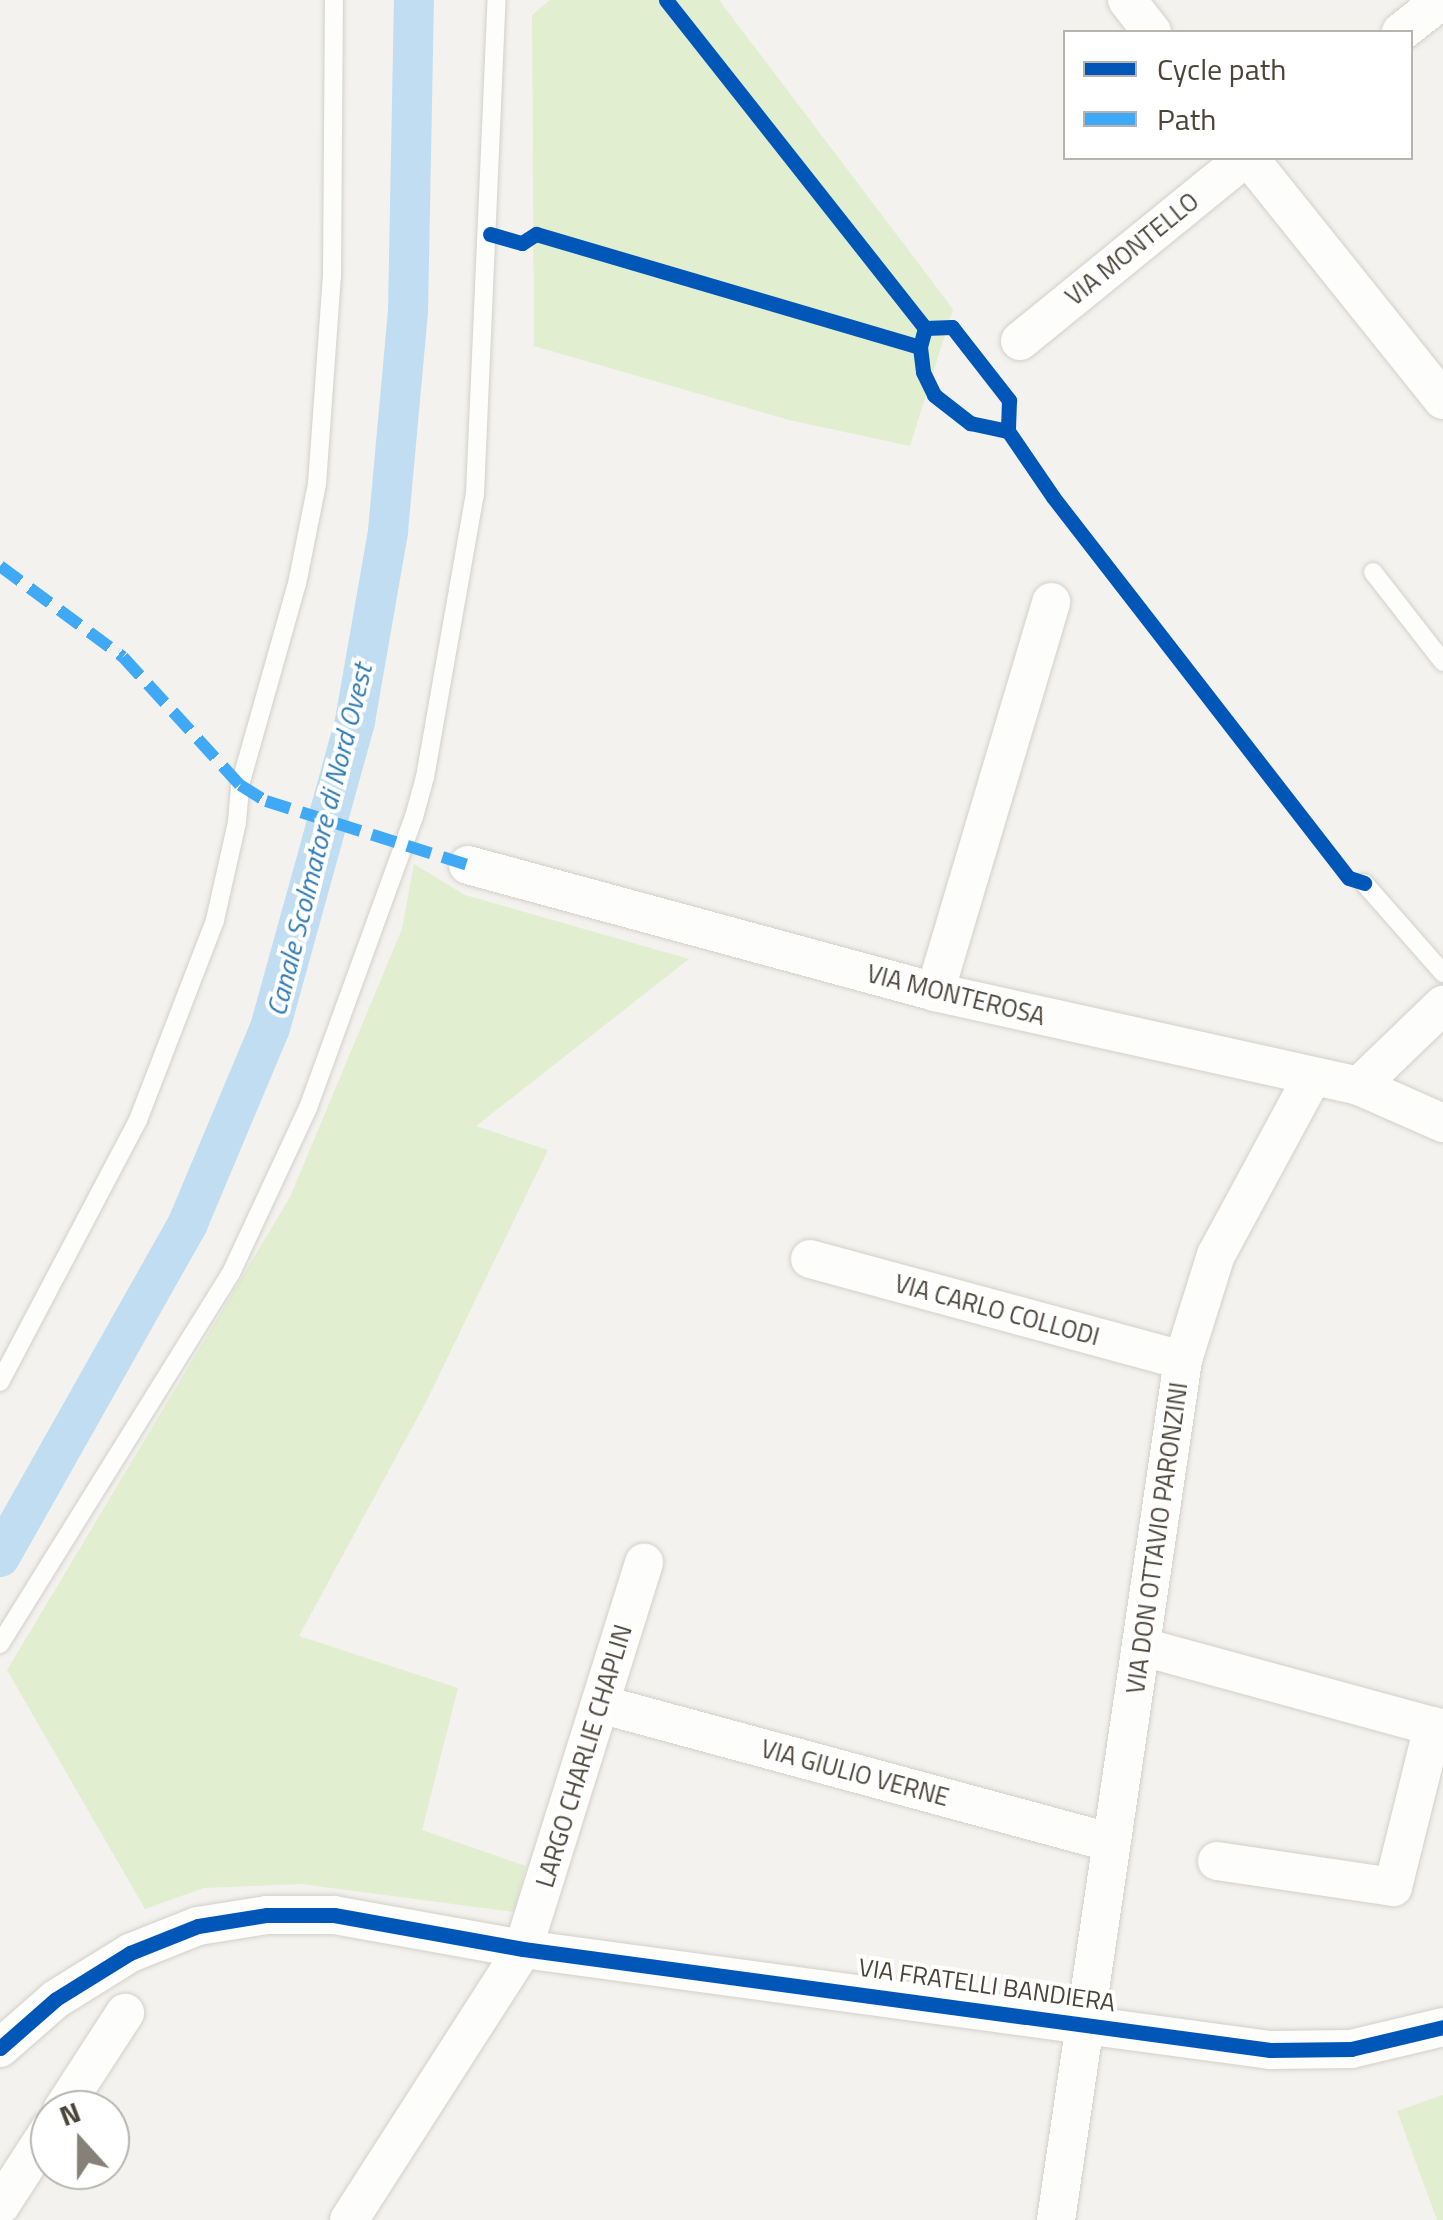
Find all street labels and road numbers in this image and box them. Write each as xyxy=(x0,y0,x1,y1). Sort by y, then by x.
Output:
street label: VIA MONTELLO xyxy=(1059,186,1205,312)
street label: VIA MONTEROSA xyxy=(864,958,1048,1032)
street label: VIA CARLO COLLODI xyxy=(891,1268,1103,1352)
street label: VIA DON OTTAVIO PARONZINI xyxy=(1120,1380,1194,1696)
street label: LARGO CHARLIE CHAPLIN xyxy=(530,1621,638,1891)
street label: VIA GIULIO VERNE xyxy=(758,1733,952,1813)
street label: VIA FRATELLI BANDIERA xyxy=(857,1952,1117,2018)

